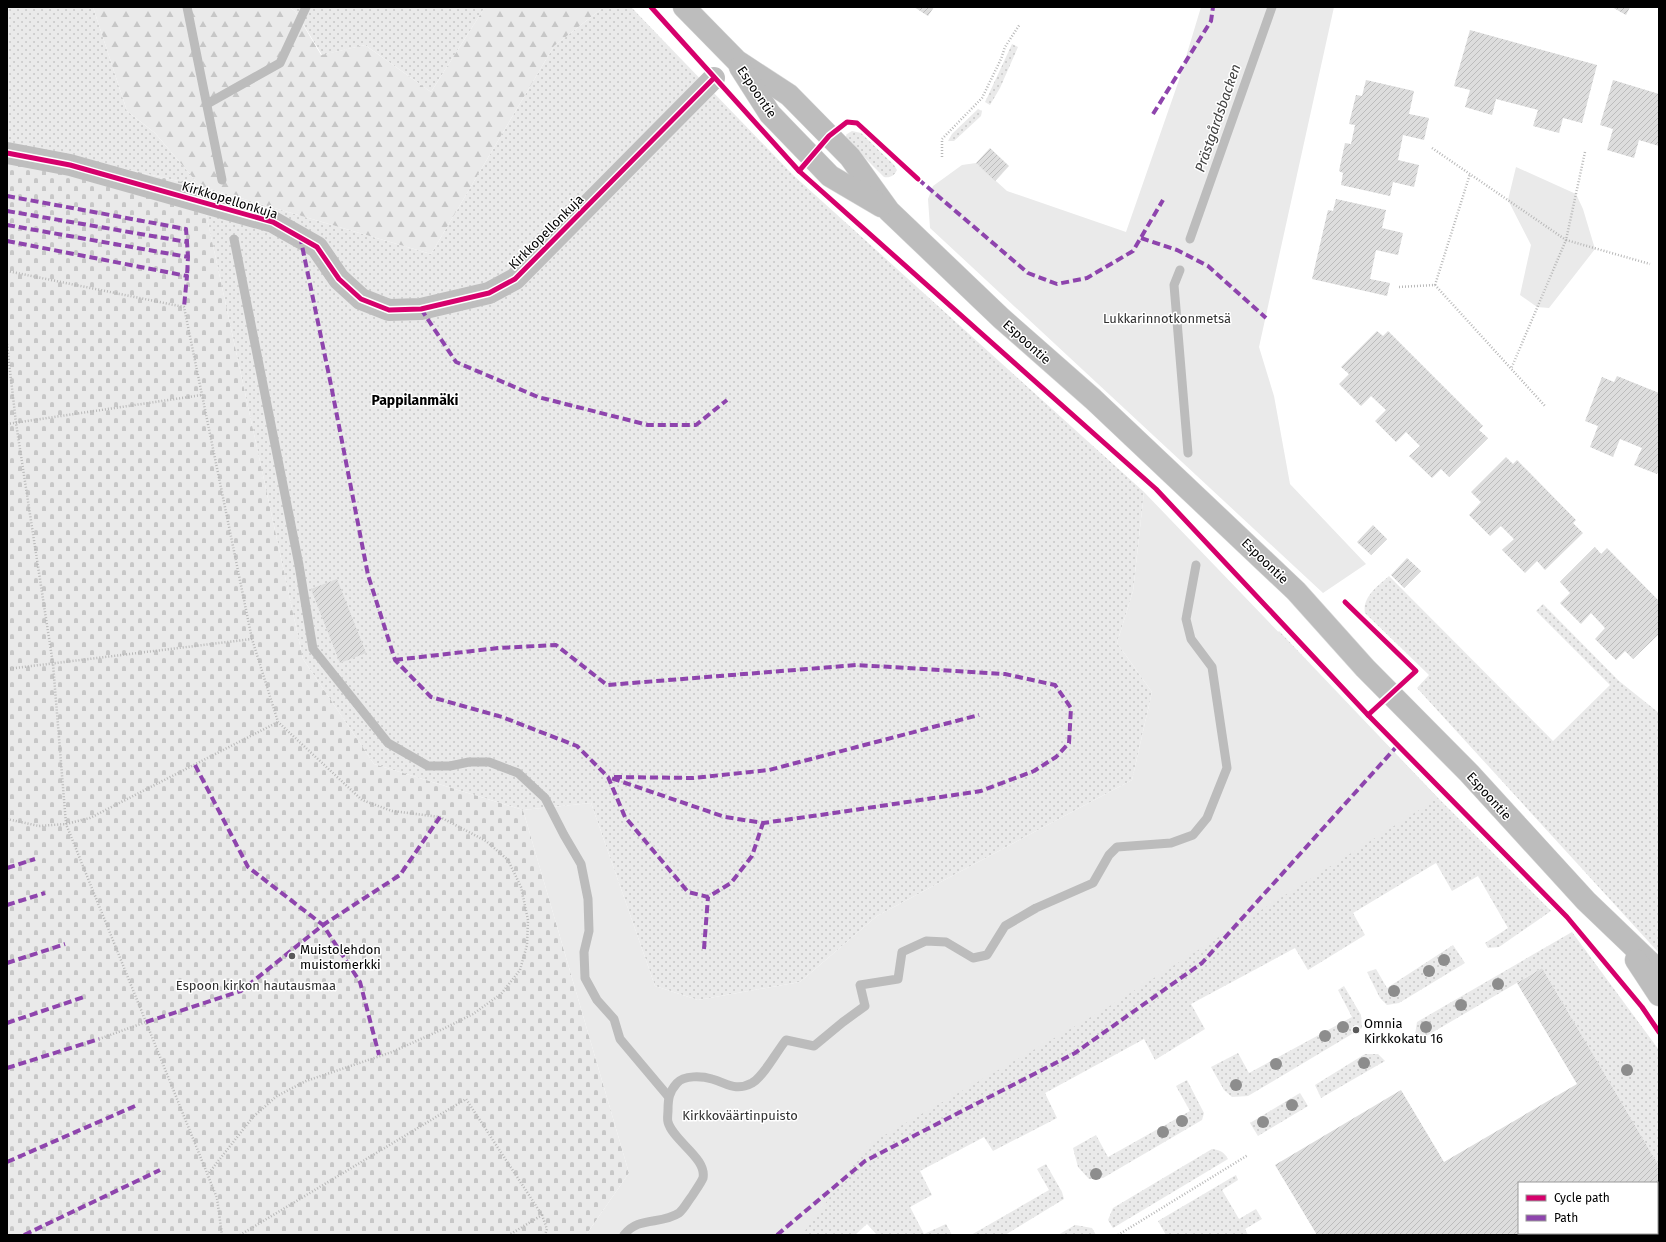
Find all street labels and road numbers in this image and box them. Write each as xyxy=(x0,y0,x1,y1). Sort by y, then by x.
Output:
street label: Espoontie xyxy=(734,63,780,121)
street label: Kirkkopellonkuja xyxy=(180,178,280,222)
street label: Kirkkopellonkuja xyxy=(506,192,586,272)
street label: Espoontie xyxy=(1000,317,1054,367)
street label: Espoontie xyxy=(1239,535,1291,587)
street label: Espoontie xyxy=(1464,769,1514,823)

